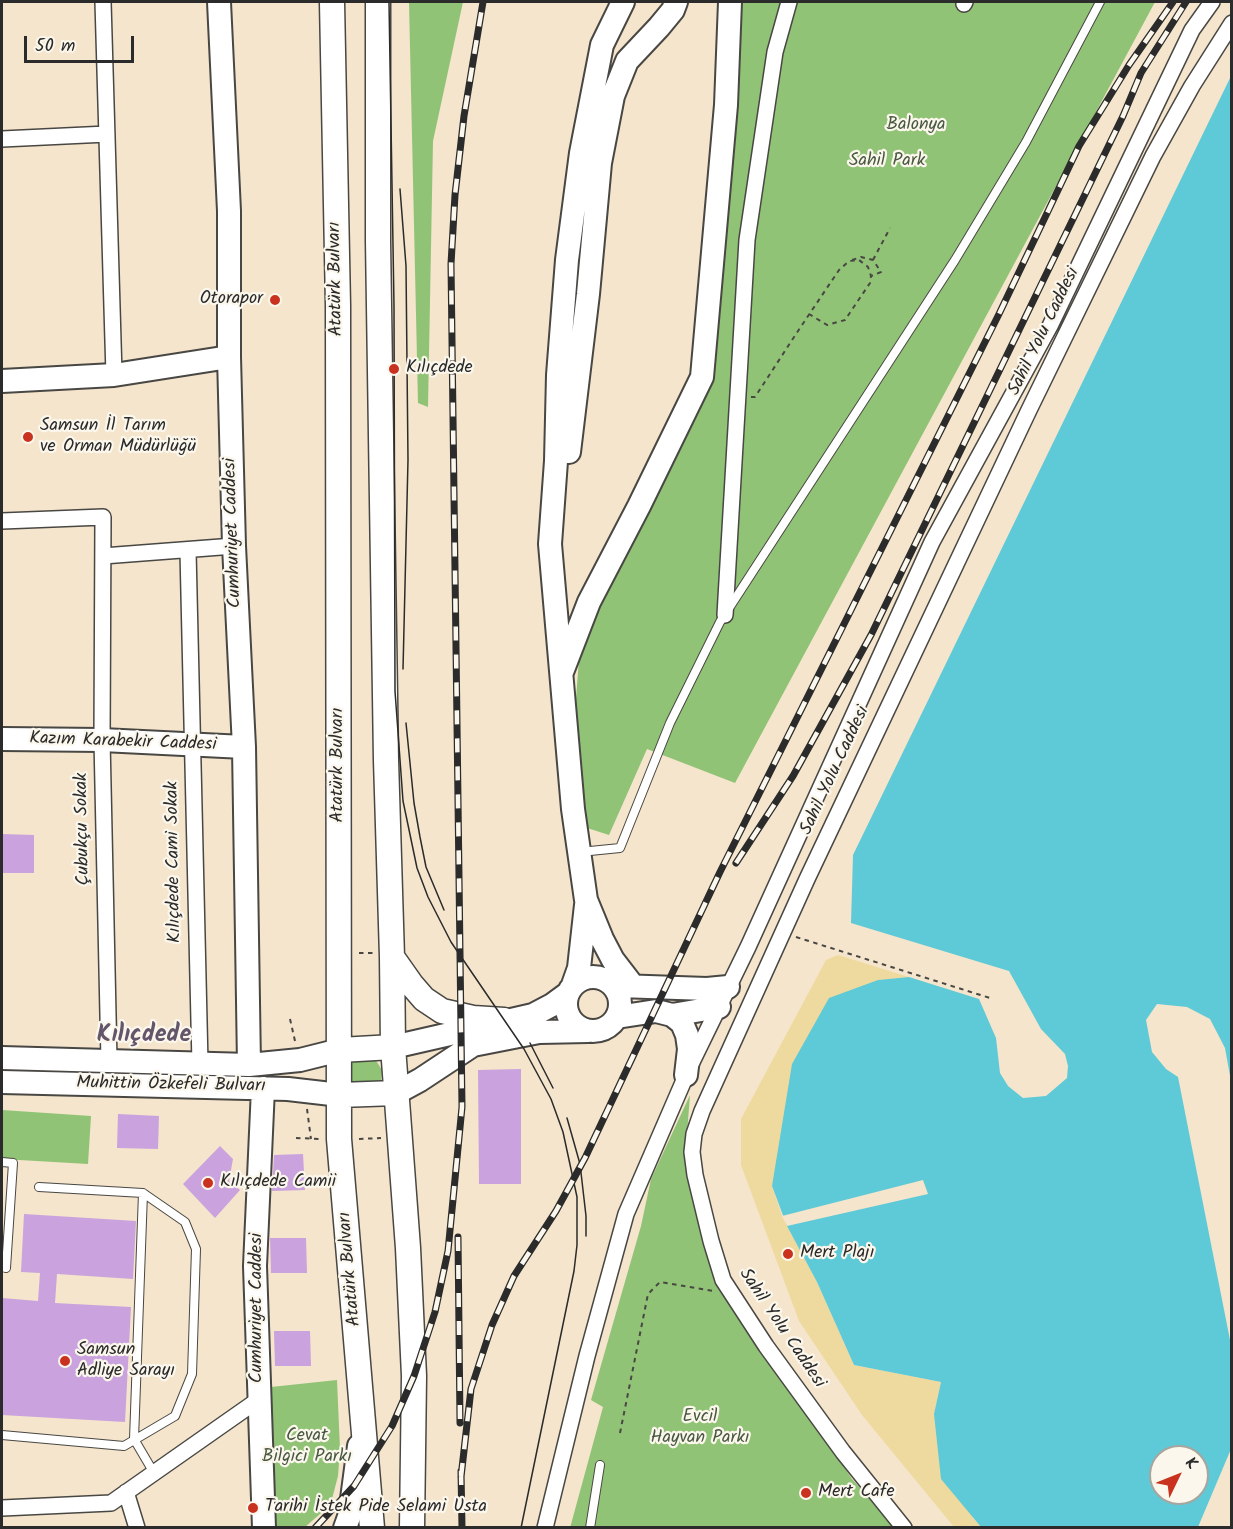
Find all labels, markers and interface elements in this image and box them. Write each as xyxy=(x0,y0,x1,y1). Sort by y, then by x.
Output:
scale bar xyxy=(27,24,136,62)
text: 50 m xyxy=(35,32,75,61)
park label: Balonya xyxy=(887,115,945,137)
park label: Sahil Park xyxy=(849,151,925,173)
street label: Atatürk Bulvarı xyxy=(325,221,349,337)
street label: Sahil Yolu Caddesi xyxy=(1005,265,1085,399)
place label: Otorapor xyxy=(200,289,263,311)
marker: Otorapor xyxy=(268,293,282,307)
place label: Kılıçdede xyxy=(406,358,473,380)
marker: Kılıçdede xyxy=(387,362,401,376)
place label: Samsun İl Tarım ve Orman Müdürlüğü xyxy=(40,416,196,458)
marker: Samsun İl Tarım ve Orman Müdürlüğü xyxy=(21,430,35,444)
street label: Cumhuriyet Caddesi xyxy=(221,458,247,608)
street label: Sahil Yolu Caddesi xyxy=(797,703,875,839)
street label: Atatürk Bulvarı xyxy=(328,708,350,822)
street label: Kazım Karabekir Caddesi xyxy=(29,729,217,757)
street label: Çubukçu Sokak xyxy=(72,772,96,886)
street label: Kılıçdede Cami Sokak xyxy=(163,781,187,943)
district label: Kılıçdede xyxy=(97,1023,191,1051)
street label: Muhittin Özkefeli Bulvarı xyxy=(76,1074,266,1098)
place label: Kılıçdede Camii xyxy=(220,1172,336,1194)
marker: Kılıçdede Camii xyxy=(201,1176,215,1190)
street label: Atatürk Bulvarı xyxy=(335,1211,367,1327)
street label: Cumhuriyet Caddesi xyxy=(247,1233,269,1383)
place label: Mert Plajı xyxy=(800,1243,874,1265)
marker: Mert Plajı xyxy=(781,1247,795,1261)
street label: Sahil Yolu Caddesi xyxy=(733,1265,829,1393)
place label: Samsun Adliye Sarayı xyxy=(77,1340,175,1382)
marker: Samsun Adliye Sarayı xyxy=(58,1354,72,1368)
park label: Evcil Hayvan Parkı xyxy=(650,1407,750,1450)
park label: Cevat Bilgici Parkı xyxy=(262,1426,352,1468)
north arrow xyxy=(1149,1445,1209,1505)
text: K xyxy=(1179,1452,1203,1476)
place label: Mert Cafe xyxy=(818,1482,895,1504)
marker: Mert Cafe xyxy=(799,1486,813,1500)
place label: Tarihi İstek Pide Selami Usta xyxy=(265,1497,487,1519)
marker: Tarihi İstek Pide Selami Usta xyxy=(246,1501,260,1515)

